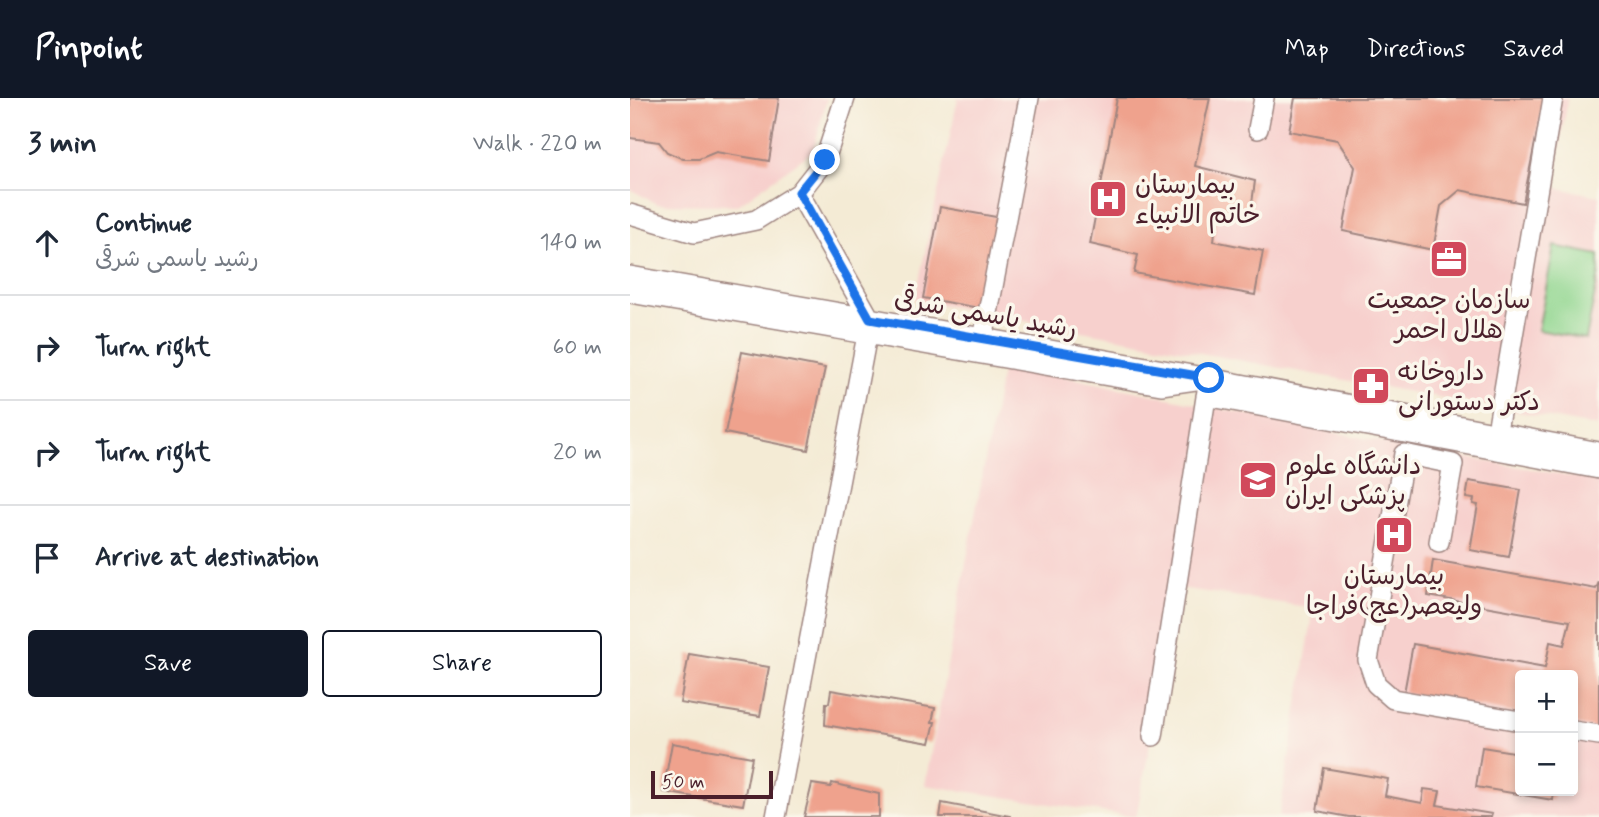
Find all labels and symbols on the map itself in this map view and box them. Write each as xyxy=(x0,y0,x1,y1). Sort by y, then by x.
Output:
route end xyxy=(809,144,840,175)
place label: بیمارستان خاتم الانبیاء xyxy=(1135,169,1260,234)
hospital icon: بیمارستان خاتم الانبیاء xyxy=(1087,178,1129,220)
office icon: سازمان جمعیت هلال احمر xyxy=(1428,238,1470,280)
street label: رشید یاسمی شرقی xyxy=(892,281,1080,348)
place label: سازمان جمعیت هلال احمر xyxy=(1367,284,1531,348)
place label: داروخانه دکتر دستورانی xyxy=(1398,356,1540,420)
route start xyxy=(1193,362,1224,393)
pharmacy icon: داروخانه دکتر دستورانی xyxy=(1350,365,1392,407)
place label: دانشگاه علوم پزشکی ایران xyxy=(1285,450,1421,514)
school or university icon: دانشگاه علوم پزشکی ایران xyxy=(1237,459,1279,501)
hospital icon: بیمارستان ولیعصر(عج)فراجا xyxy=(1373,514,1415,556)
place label: بیمارستان ولیعصر(عج)فراجا xyxy=(1306,560,1482,624)
scale bar xyxy=(651,768,774,800)

